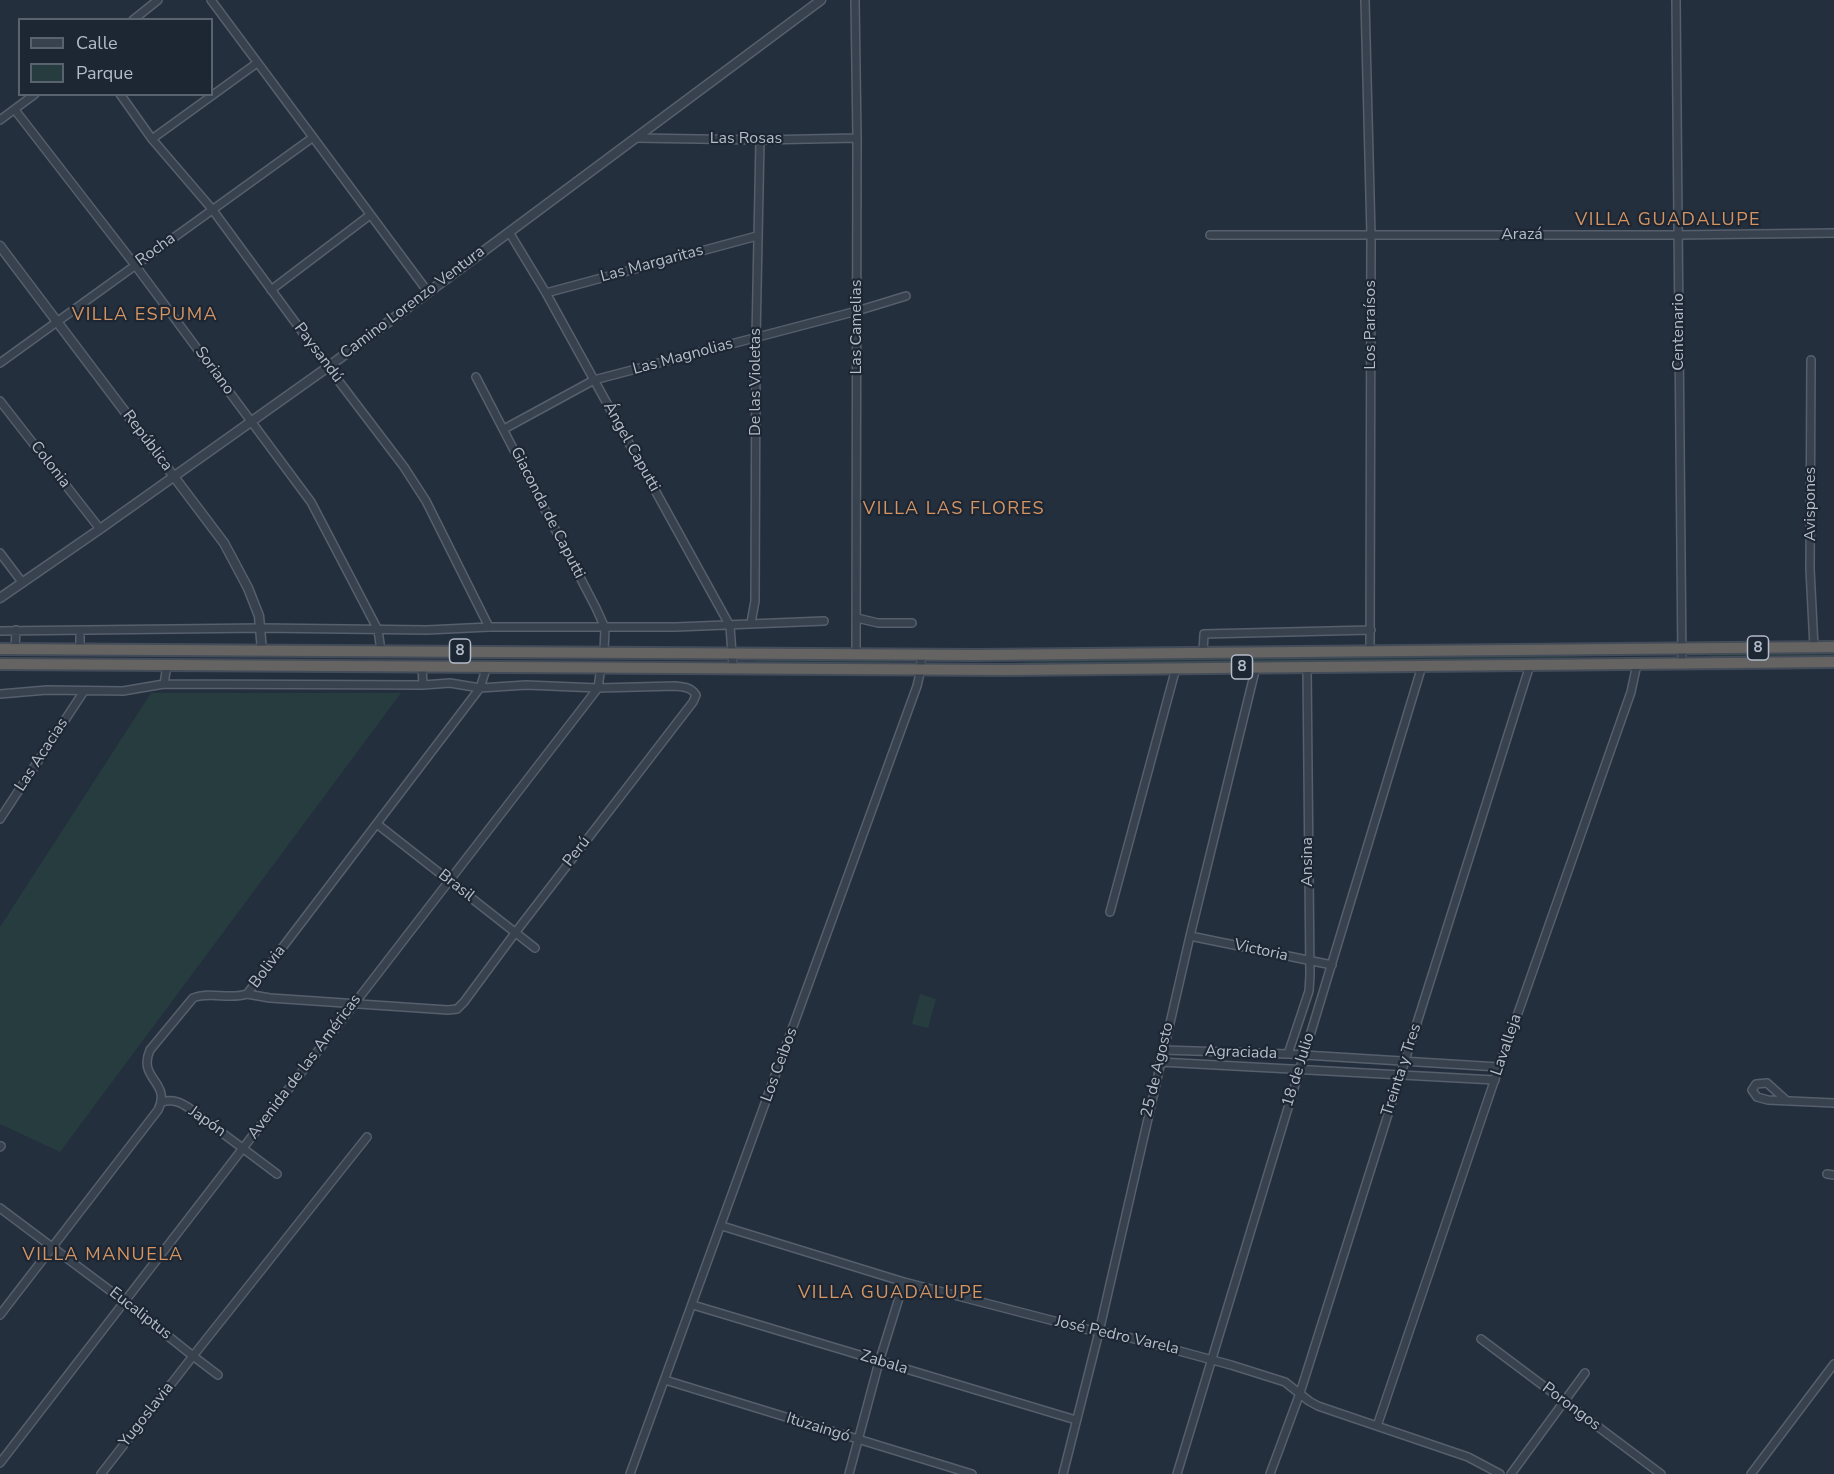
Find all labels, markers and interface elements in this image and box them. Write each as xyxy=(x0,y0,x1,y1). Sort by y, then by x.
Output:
legend xyxy=(18,18,213,96)
text: Calle xyxy=(76,31,118,55)
text: Parque xyxy=(76,61,133,85)
street label: Las Rosas xyxy=(710,129,782,149)
district label: VILLA GUADALUPE xyxy=(1575,210,1761,232)
street label: Arazá xyxy=(1501,225,1543,245)
street label: Rocha xyxy=(132,229,180,271)
street label: Las Margaritas xyxy=(598,241,706,287)
street label: Camino Lorenzo Ventura xyxy=(337,242,489,364)
street label: Las Camelias xyxy=(847,280,867,374)
street label: Los Paraísos xyxy=(1361,280,1381,370)
street label: Centenario xyxy=(1669,293,1689,371)
district label: VILLA ESPUMA xyxy=(72,305,218,327)
street label: Paysandú xyxy=(289,319,347,387)
street label: De las Violetas xyxy=(746,328,766,436)
street label: Las Magnolias xyxy=(631,334,735,380)
street label: Soriano xyxy=(190,343,238,399)
street label: Ángel Caputti xyxy=(598,399,664,495)
street label: República xyxy=(118,407,176,475)
street label: Colonia xyxy=(26,438,74,492)
street label: Giaconda de Caputti xyxy=(506,444,588,582)
street label: Avispones xyxy=(1801,467,1821,541)
district label: VILLA LAS FLORES xyxy=(863,499,1045,521)
road number: 8 xyxy=(1748,636,1768,660)
road number: 8 xyxy=(450,639,470,663)
road number: 8 xyxy=(1232,655,1252,679)
street label: Las Acacias xyxy=(11,715,73,795)
street label: Perú xyxy=(559,833,595,871)
street label: Ansina xyxy=(1298,837,1318,887)
street label: Brasil xyxy=(434,866,478,906)
street label: Victoria xyxy=(1232,936,1290,966)
street label: Bolivia xyxy=(246,942,290,992)
street label: Avenida de las Américas xyxy=(244,991,366,1143)
street label: Lavalleja xyxy=(1488,1012,1526,1078)
street label: 25 de Agosto xyxy=(1138,1021,1178,1119)
street label: Treinta y Tres xyxy=(1378,1021,1426,1119)
street label: Los Ceibos xyxy=(758,1025,802,1105)
street label: 18 de Julio xyxy=(1279,1030,1319,1110)
street label: Agraciada xyxy=(1204,1042,1278,1064)
street label: Japón xyxy=(185,1102,229,1142)
district label: VILLA MANUELA xyxy=(22,1245,184,1267)
district label: VILLA GUADALUPE xyxy=(798,1283,984,1305)
street label: Eucaliptus xyxy=(105,1284,175,1344)
street label: José Pedro Varela xyxy=(1053,1312,1181,1360)
street label: Zabala xyxy=(858,1347,910,1379)
street label: Yugoslavia xyxy=(116,1379,178,1451)
street label: Porongos xyxy=(1538,1379,1604,1435)
street label: Ituzaingó xyxy=(784,1409,852,1447)

